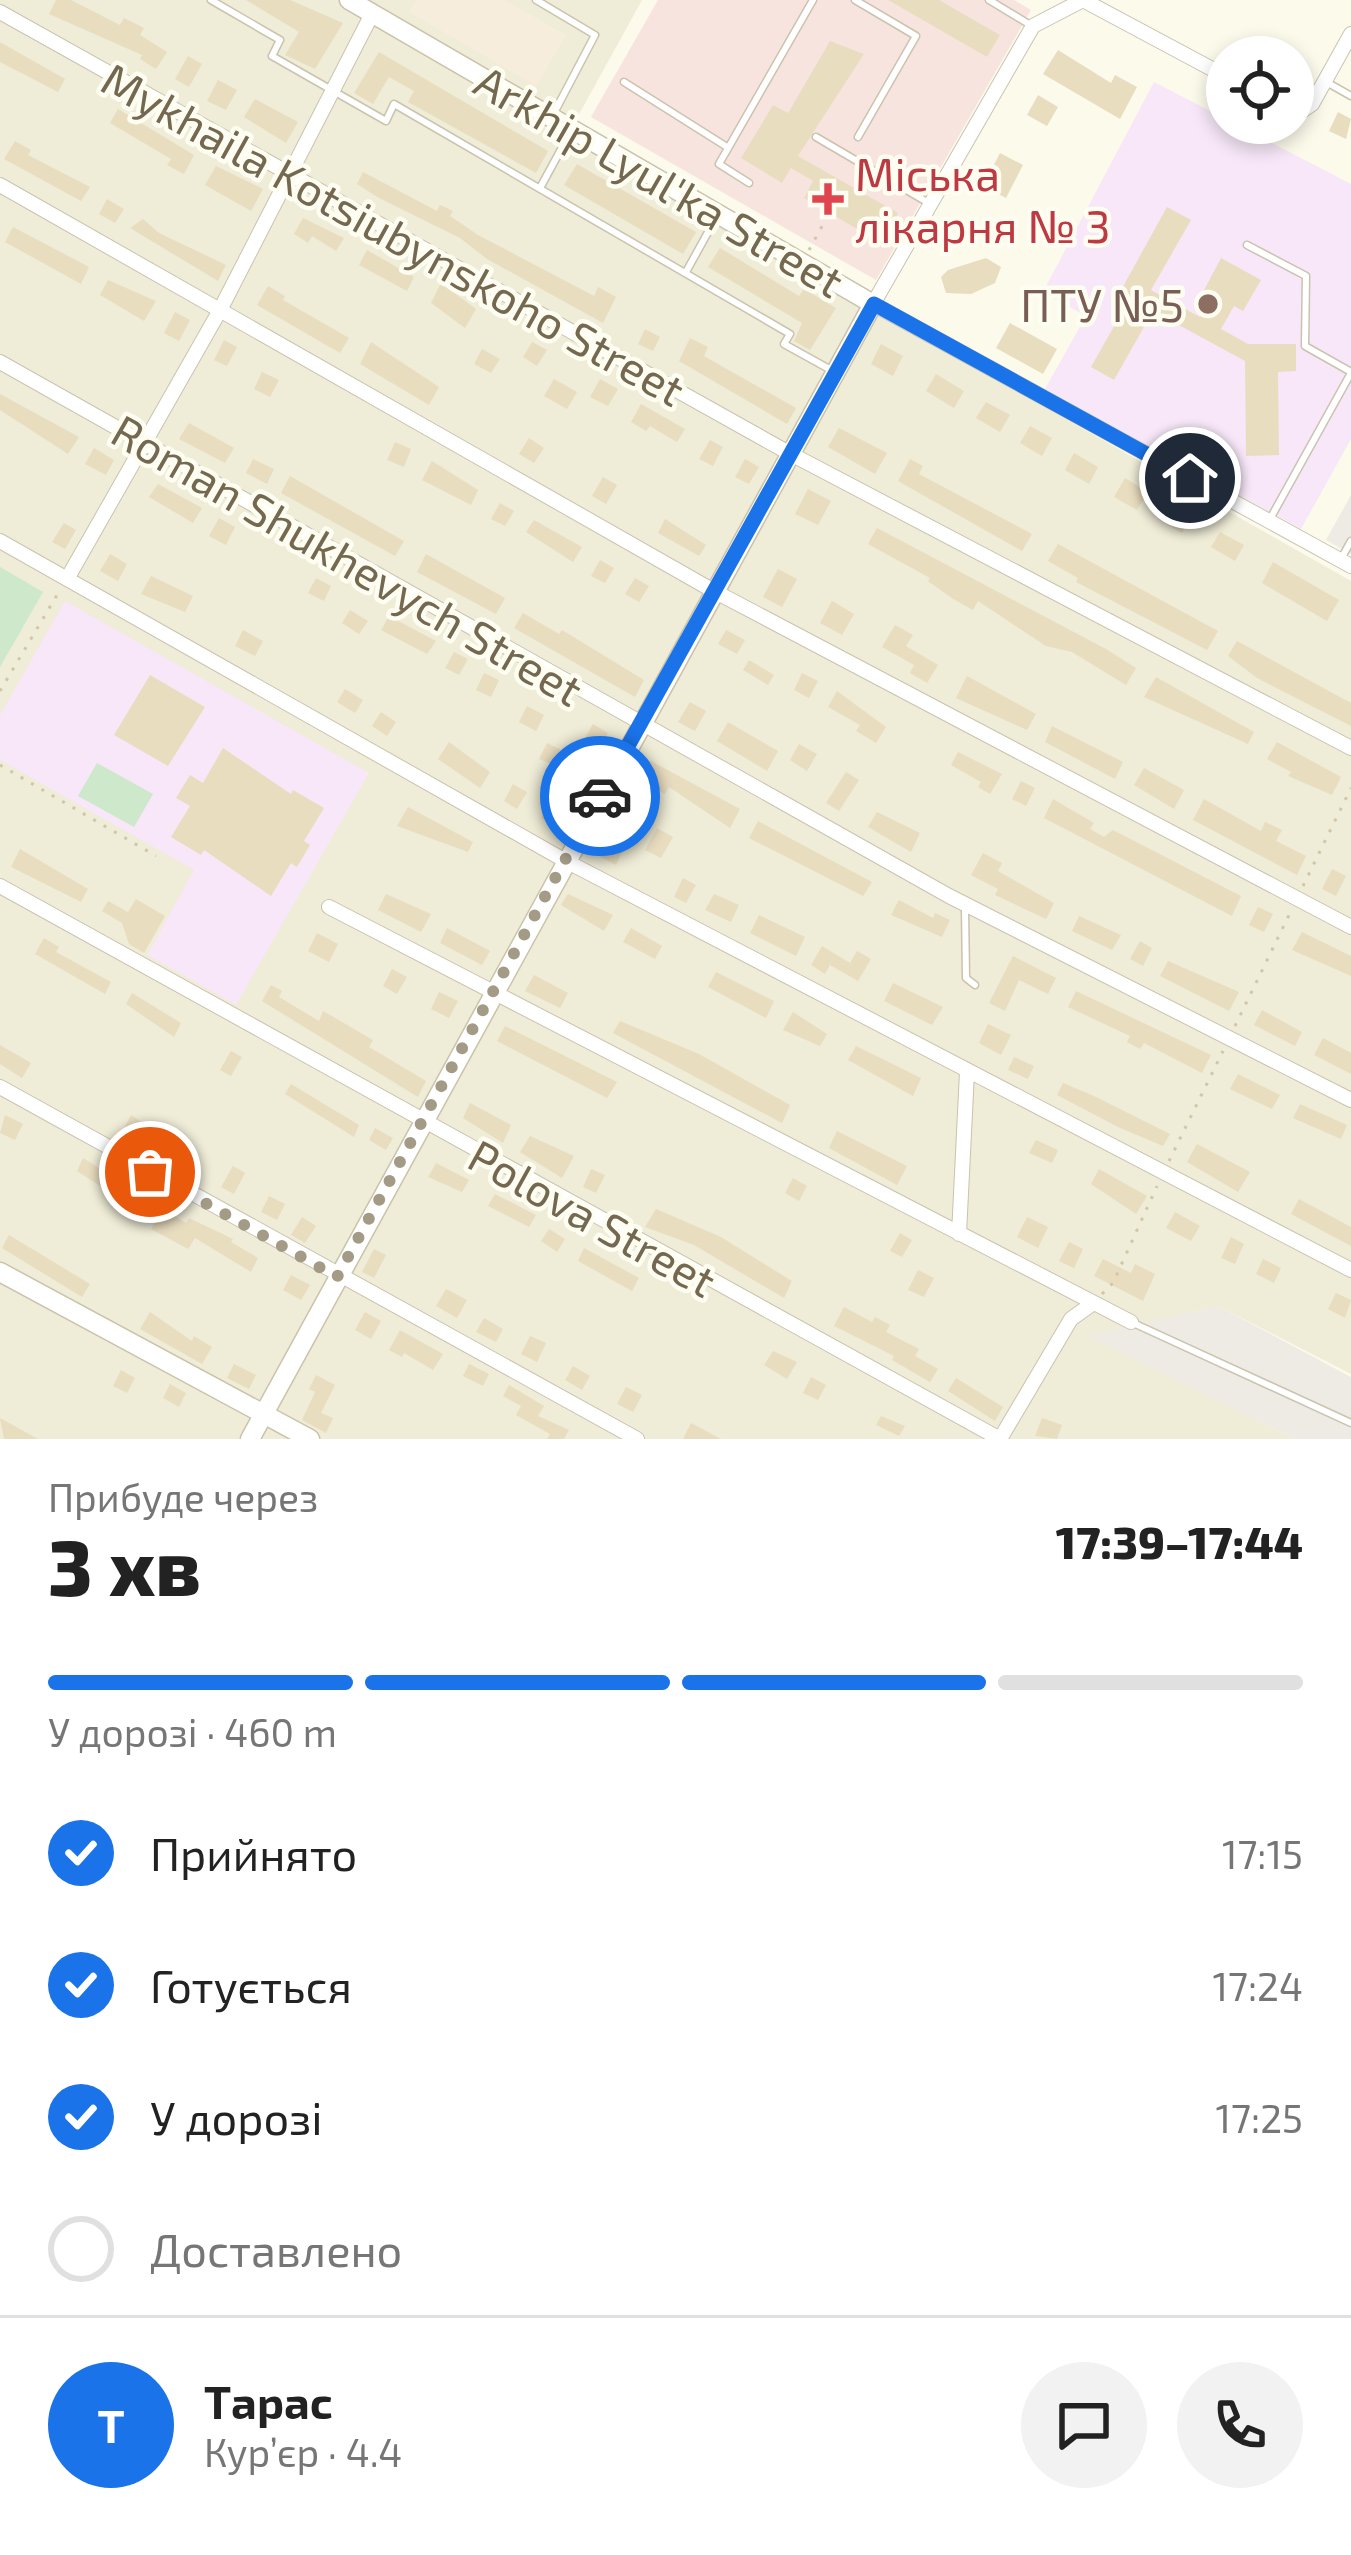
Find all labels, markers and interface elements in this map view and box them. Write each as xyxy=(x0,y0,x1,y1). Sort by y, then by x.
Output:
map controls xyxy=(1206,36,1314,144)
button: locate xyxy=(1206,36,1314,144)
street label: Mykhaila Kotsiubynskoho Street xyxy=(93,50,695,416)
street label: Arkhip Lyul'ka Street xyxy=(466,53,854,307)
place label: Міська лікарня № 3 xyxy=(855,146,1111,252)
marker: Міська лікарня № 3 xyxy=(812,183,844,215)
place label: ПТУ №5 xyxy=(1020,277,1184,331)
marker: ПТУ №5 xyxy=(1195,291,1221,317)
street label: Roman Shukhevych Street xyxy=(103,402,593,716)
pin xyxy=(1139,427,1241,529)
icon: home xyxy=(1157,445,1223,511)
courier xyxy=(540,736,660,856)
icon: car xyxy=(567,763,633,829)
pin xyxy=(99,1121,201,1223)
street label: Polova Street xyxy=(460,1127,726,1307)
icon: bag xyxy=(117,1139,183,1205)
text: Прибуде через xyxy=(48,1473,318,1520)
text: 17:39–17:44 xyxy=(1056,1514,1303,1568)
text: 3 хв xyxy=(48,1518,201,1612)
text: У дорозі · 460 m xyxy=(48,1708,337,1755)
icon: check xyxy=(48,1820,114,1886)
text: Прийнято xyxy=(150,1826,357,1880)
text: 17:15 xyxy=(1222,1830,1303,1877)
icon: check xyxy=(48,1952,114,2018)
text: Готується xyxy=(150,1958,352,2012)
text: 17:24 xyxy=(1212,1962,1303,2009)
icon: check xyxy=(48,2084,114,2150)
text: У дорозі xyxy=(150,2090,323,2144)
text: 17:25 xyxy=(1215,2094,1303,2141)
text: Доставлено xyxy=(150,2222,402,2276)
button: chat xyxy=(1021,2362,1147,2488)
button: phone xyxy=(1177,2362,1303,2488)
text: Тарас xyxy=(204,2374,333,2428)
text: Т xyxy=(97,2398,125,2452)
text: Кур’єр · 4.4 xyxy=(204,2428,402,2475)

